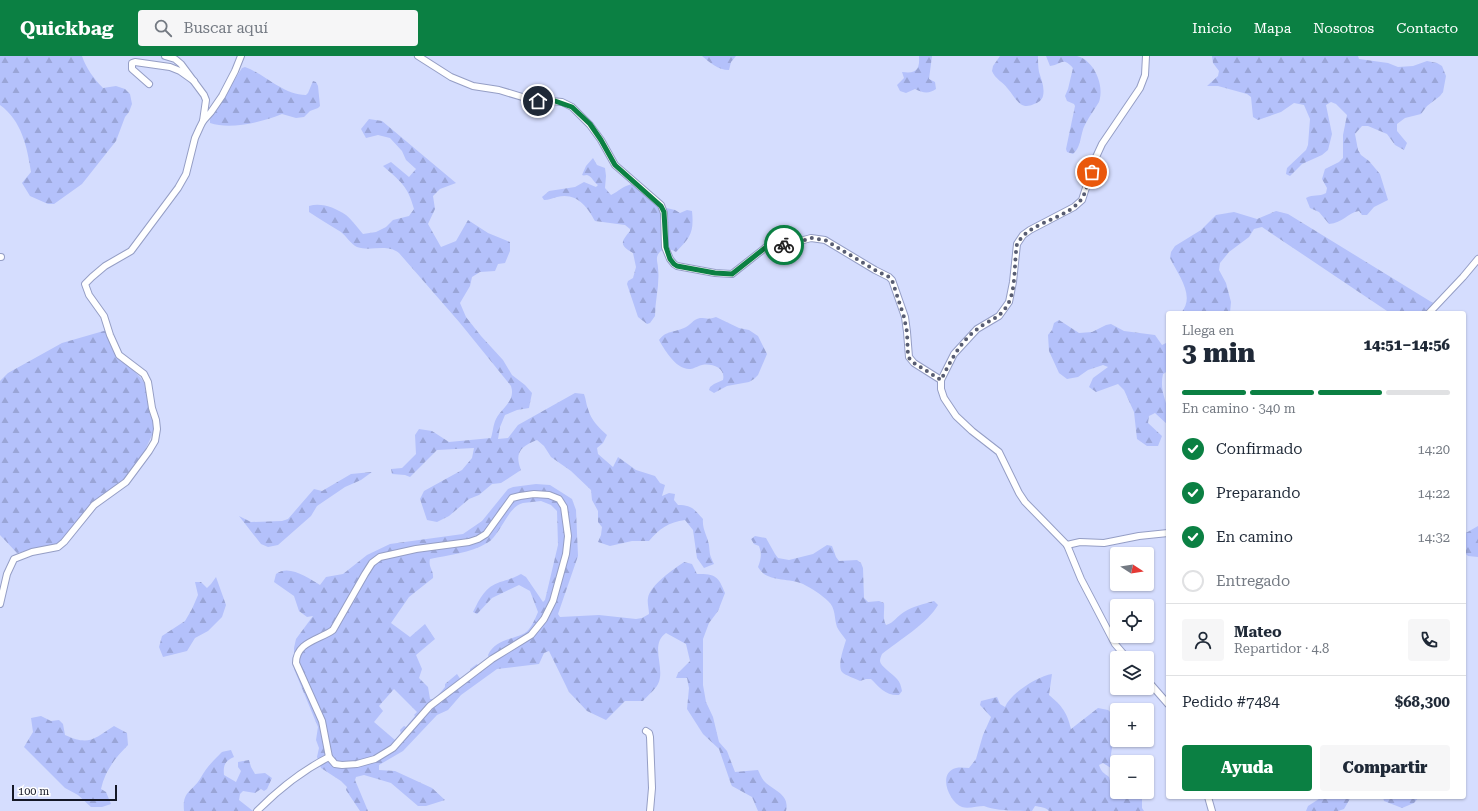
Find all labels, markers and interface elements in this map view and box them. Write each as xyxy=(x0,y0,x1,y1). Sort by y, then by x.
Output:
search box xyxy=(138,10,418,46)
text: Quickbag xyxy=(20,17,114,40)
icon: search xyxy=(152,17,174,39)
text: Buscar aquí xyxy=(184,19,268,37)
text: Inicio xyxy=(1192,20,1232,36)
text: Mapa xyxy=(1254,20,1291,36)
text: Nosotros xyxy=(1313,20,1374,36)
text: Contacto xyxy=(1396,20,1458,36)
pin xyxy=(521,84,555,118)
icon: home xyxy=(527,90,549,112)
pin xyxy=(1075,155,1109,189)
icon: bag xyxy=(1081,161,1103,183)
courier xyxy=(764,225,804,265)
icon: bike xyxy=(773,234,795,256)
text: Llega en xyxy=(1182,323,1234,338)
text: 14:51–14:56 xyxy=(1364,336,1450,354)
text: 3 min xyxy=(1182,338,1255,368)
text: En camino · 340 m xyxy=(1182,401,1296,416)
icon: check xyxy=(1182,438,1204,460)
text: Confirmado xyxy=(1216,440,1303,458)
text: 14:20 xyxy=(1418,442,1450,457)
icon: check xyxy=(1182,482,1204,504)
text: Preparando xyxy=(1216,484,1300,502)
text: 14:22 xyxy=(1418,486,1450,501)
icon: check xyxy=(1182,526,1204,548)
text: En camino xyxy=(1216,528,1293,546)
text: 14:32 xyxy=(1418,530,1450,545)
north arrow xyxy=(1110,547,1154,591)
map controls xyxy=(1110,547,1154,799)
text: Entregado xyxy=(1216,572,1290,590)
button: locate xyxy=(1110,599,1154,643)
button: person xyxy=(1182,619,1224,661)
button: phone xyxy=(1408,619,1450,661)
text: Mateo xyxy=(1234,623,1282,641)
text: Repartidor · 4.8 xyxy=(1234,641,1329,656)
button: layers xyxy=(1110,651,1154,695)
text: Pedido #7484 xyxy=(1182,693,1280,711)
text: $68,300 xyxy=(1395,693,1450,711)
button: + xyxy=(1110,703,1154,747)
button: Ayuda xyxy=(1182,745,1312,791)
button: Compartir xyxy=(1320,745,1450,791)
button: − xyxy=(1110,755,1154,799)
scale bar xyxy=(12,783,117,802)
text: 100 m xyxy=(18,785,49,798)

